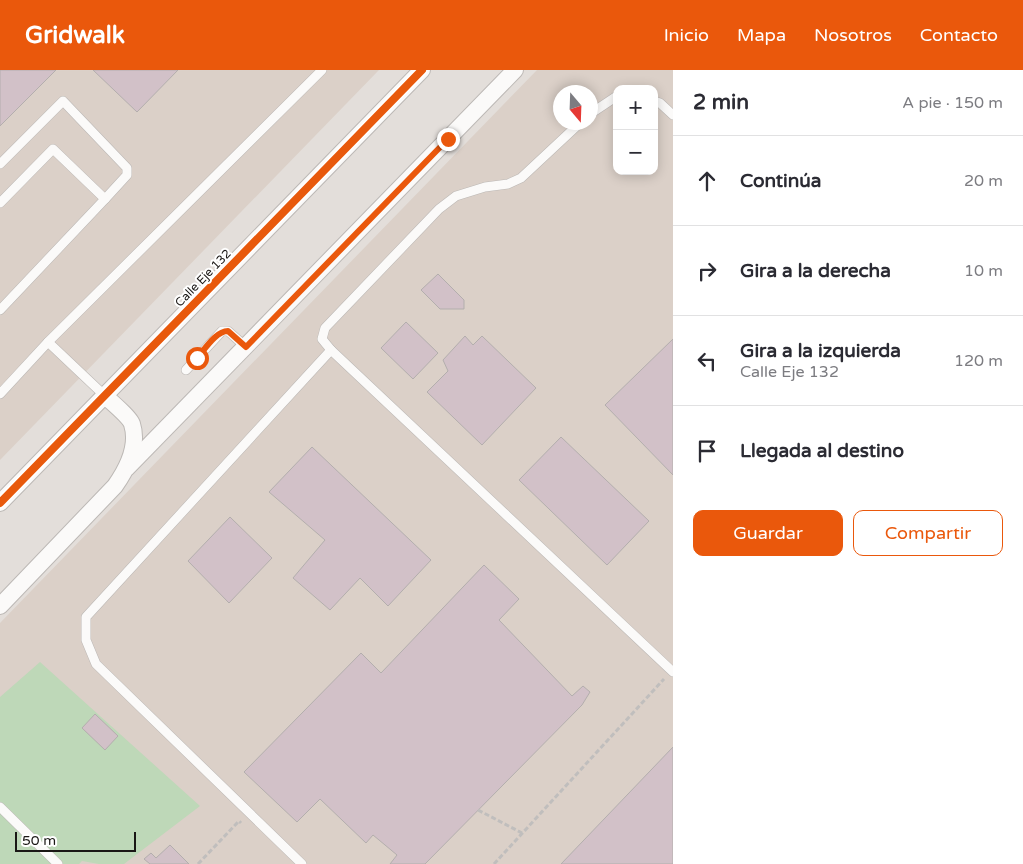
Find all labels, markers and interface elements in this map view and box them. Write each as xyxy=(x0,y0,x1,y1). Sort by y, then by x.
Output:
text: Gridwalk xyxy=(25,21,125,50)
text: Inicio xyxy=(664,24,709,46)
text: Mapa xyxy=(737,24,786,46)
text: Nosotros xyxy=(814,24,892,46)
text: Contacto xyxy=(920,24,998,46)
north arrow xyxy=(553,85,598,130)
map controls xyxy=(613,85,658,175)
button: + xyxy=(613,85,658,130)
text: 2 min xyxy=(693,90,749,115)
text: A pie · 150 m xyxy=(902,93,1003,113)
route end xyxy=(437,128,460,151)
button: − xyxy=(613,130,658,175)
icon: ahead xyxy=(693,167,721,195)
text: Continúa xyxy=(740,170,822,192)
text: 20 m xyxy=(964,171,1003,191)
street label: Calle Eje 132 xyxy=(172,246,234,310)
icon: right xyxy=(693,257,721,285)
text: Gira a la derecha xyxy=(740,260,891,282)
text: 10 m xyxy=(964,261,1003,281)
text: Gira a la izquierda xyxy=(740,340,901,362)
route start xyxy=(186,347,209,370)
icon: left xyxy=(693,347,721,375)
text: 120 m xyxy=(954,351,1003,371)
text: Calle Eje 132 xyxy=(740,362,839,382)
icon: arrive xyxy=(693,437,721,465)
text: Llegada al destino xyxy=(740,440,904,462)
button: Guardar xyxy=(693,510,843,556)
button: Compartir xyxy=(853,510,1003,556)
scale bar xyxy=(15,829,136,852)
text: 50 m xyxy=(22,832,56,849)

